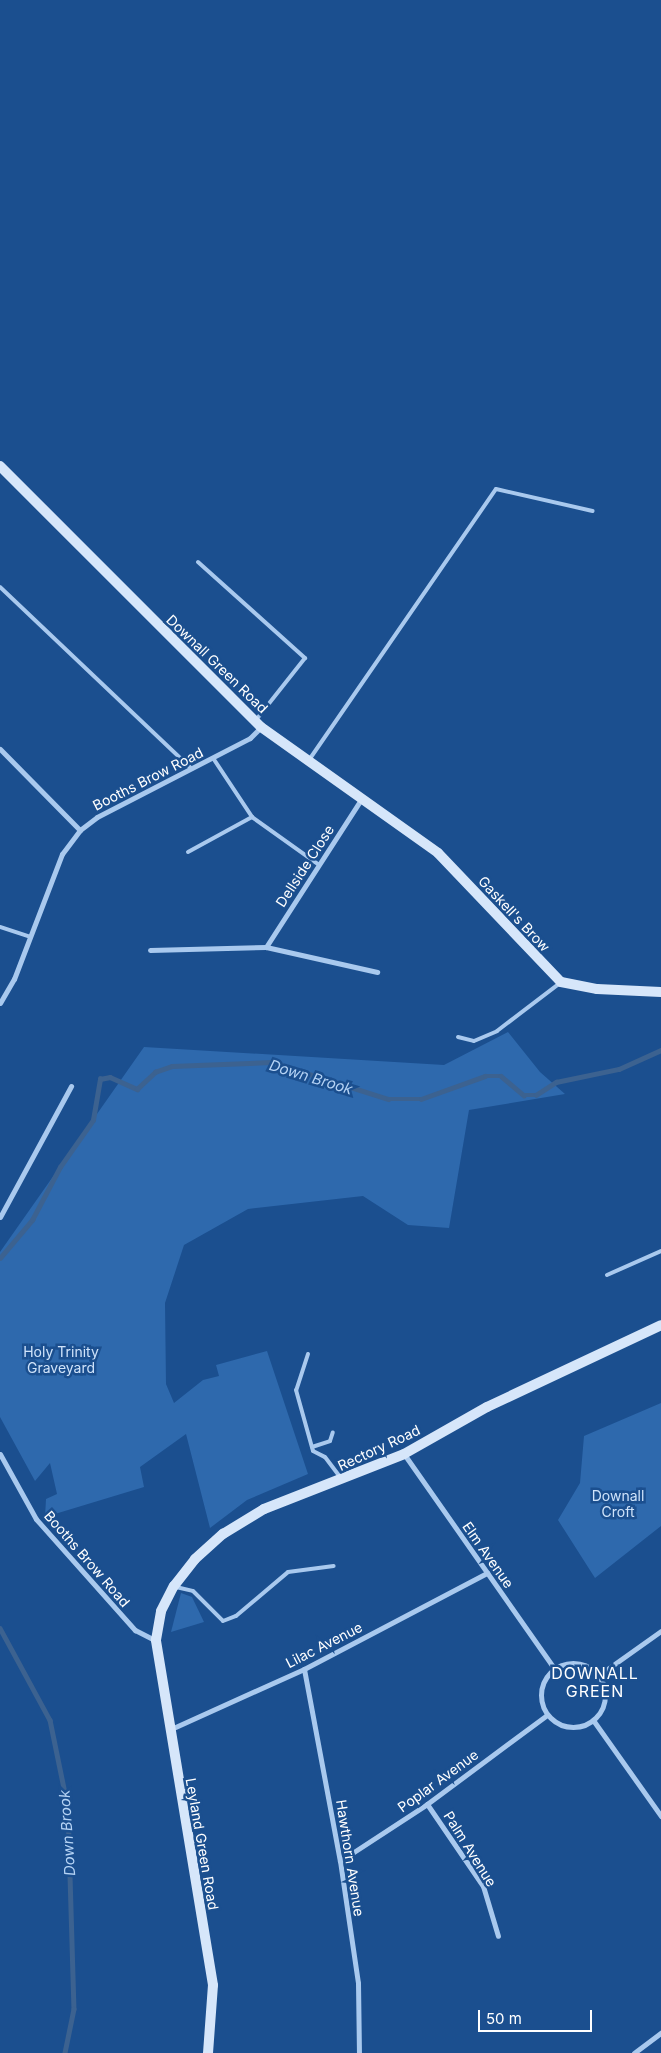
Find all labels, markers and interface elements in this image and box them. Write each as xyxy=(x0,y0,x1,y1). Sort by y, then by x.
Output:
street label: Downall Green Road xyxy=(163,611,271,717)
street label: Booths Brow Road xyxy=(90,744,206,814)
street label: Dellside Close xyxy=(272,822,338,910)
street label: Gaskell's Brow xyxy=(475,873,553,955)
water label: Down Brook xyxy=(267,1056,355,1098)
park label: Holy Trinity Graveyard xyxy=(23,1344,99,1376)
street label: Rectory Road xyxy=(335,1422,423,1474)
park label: Downall Croft xyxy=(592,1488,644,1520)
street label: Booths Brow Road xyxy=(41,1508,133,1610)
street label: Elm Avenue xyxy=(459,1519,517,1591)
street label: Lilac Avenue xyxy=(283,1619,365,1671)
district label: DOWNALL GREEN xyxy=(550,1663,640,1701)
street label: Poplar Avenue xyxy=(394,1746,482,1816)
street label: Leyland Green Road xyxy=(182,1777,222,1911)
water label: Down Brook xyxy=(55,1789,79,1877)
street label: Hawthorn Avenue xyxy=(332,1798,368,1918)
street label: Palm Avenue xyxy=(440,1808,500,1890)
scale bar xyxy=(481,2000,595,2032)
text: 50 m xyxy=(486,2009,522,2028)

